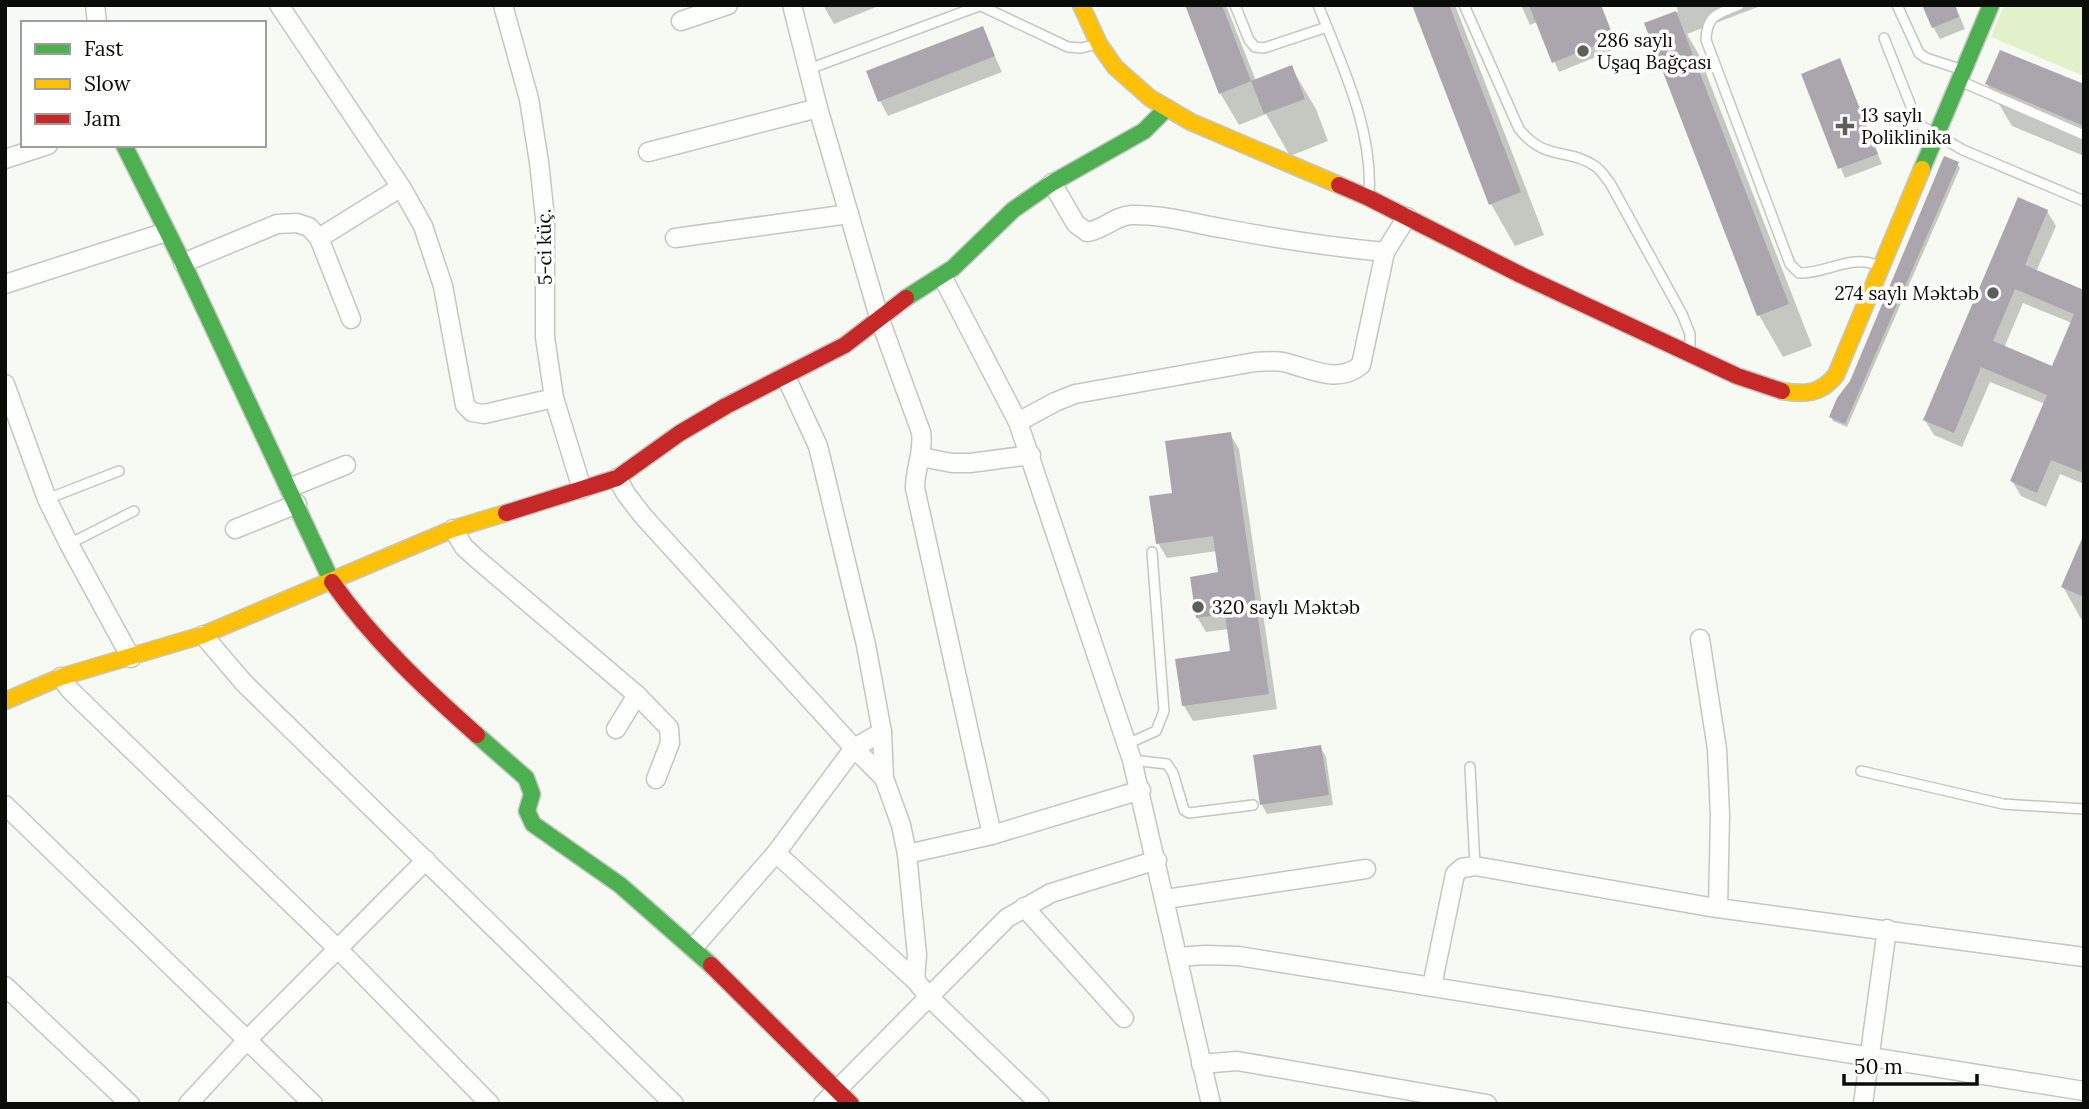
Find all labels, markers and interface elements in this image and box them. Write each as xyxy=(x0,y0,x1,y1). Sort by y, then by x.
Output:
legend xyxy=(21,21,266,147)
place label: 286 saylı Uşaq Bağçası xyxy=(1597,28,1712,74)
text: Fast xyxy=(84,35,124,62)
marker: 286 saylı Uşaq Bağçası xyxy=(1575,43,1591,59)
text: Slow xyxy=(84,70,131,97)
place label: 13 saylı Poliklinika xyxy=(1861,103,1952,149)
text: Jam xyxy=(83,105,121,132)
marker: 13 saylı Poliklinika xyxy=(1835,116,1855,136)
street label: 5-ci küç. xyxy=(531,209,557,285)
place label: 274 saylı Məktəb xyxy=(1835,281,1979,305)
marker: 274 saylı Məktəb xyxy=(1985,285,2001,301)
place label: 320 saylı Məktəb xyxy=(1212,595,1360,619)
marker: 320 saylı Məktəb xyxy=(1190,599,1206,615)
scale bar xyxy=(1844,1042,1977,1086)
text: 50 m xyxy=(1854,1053,1903,1080)

